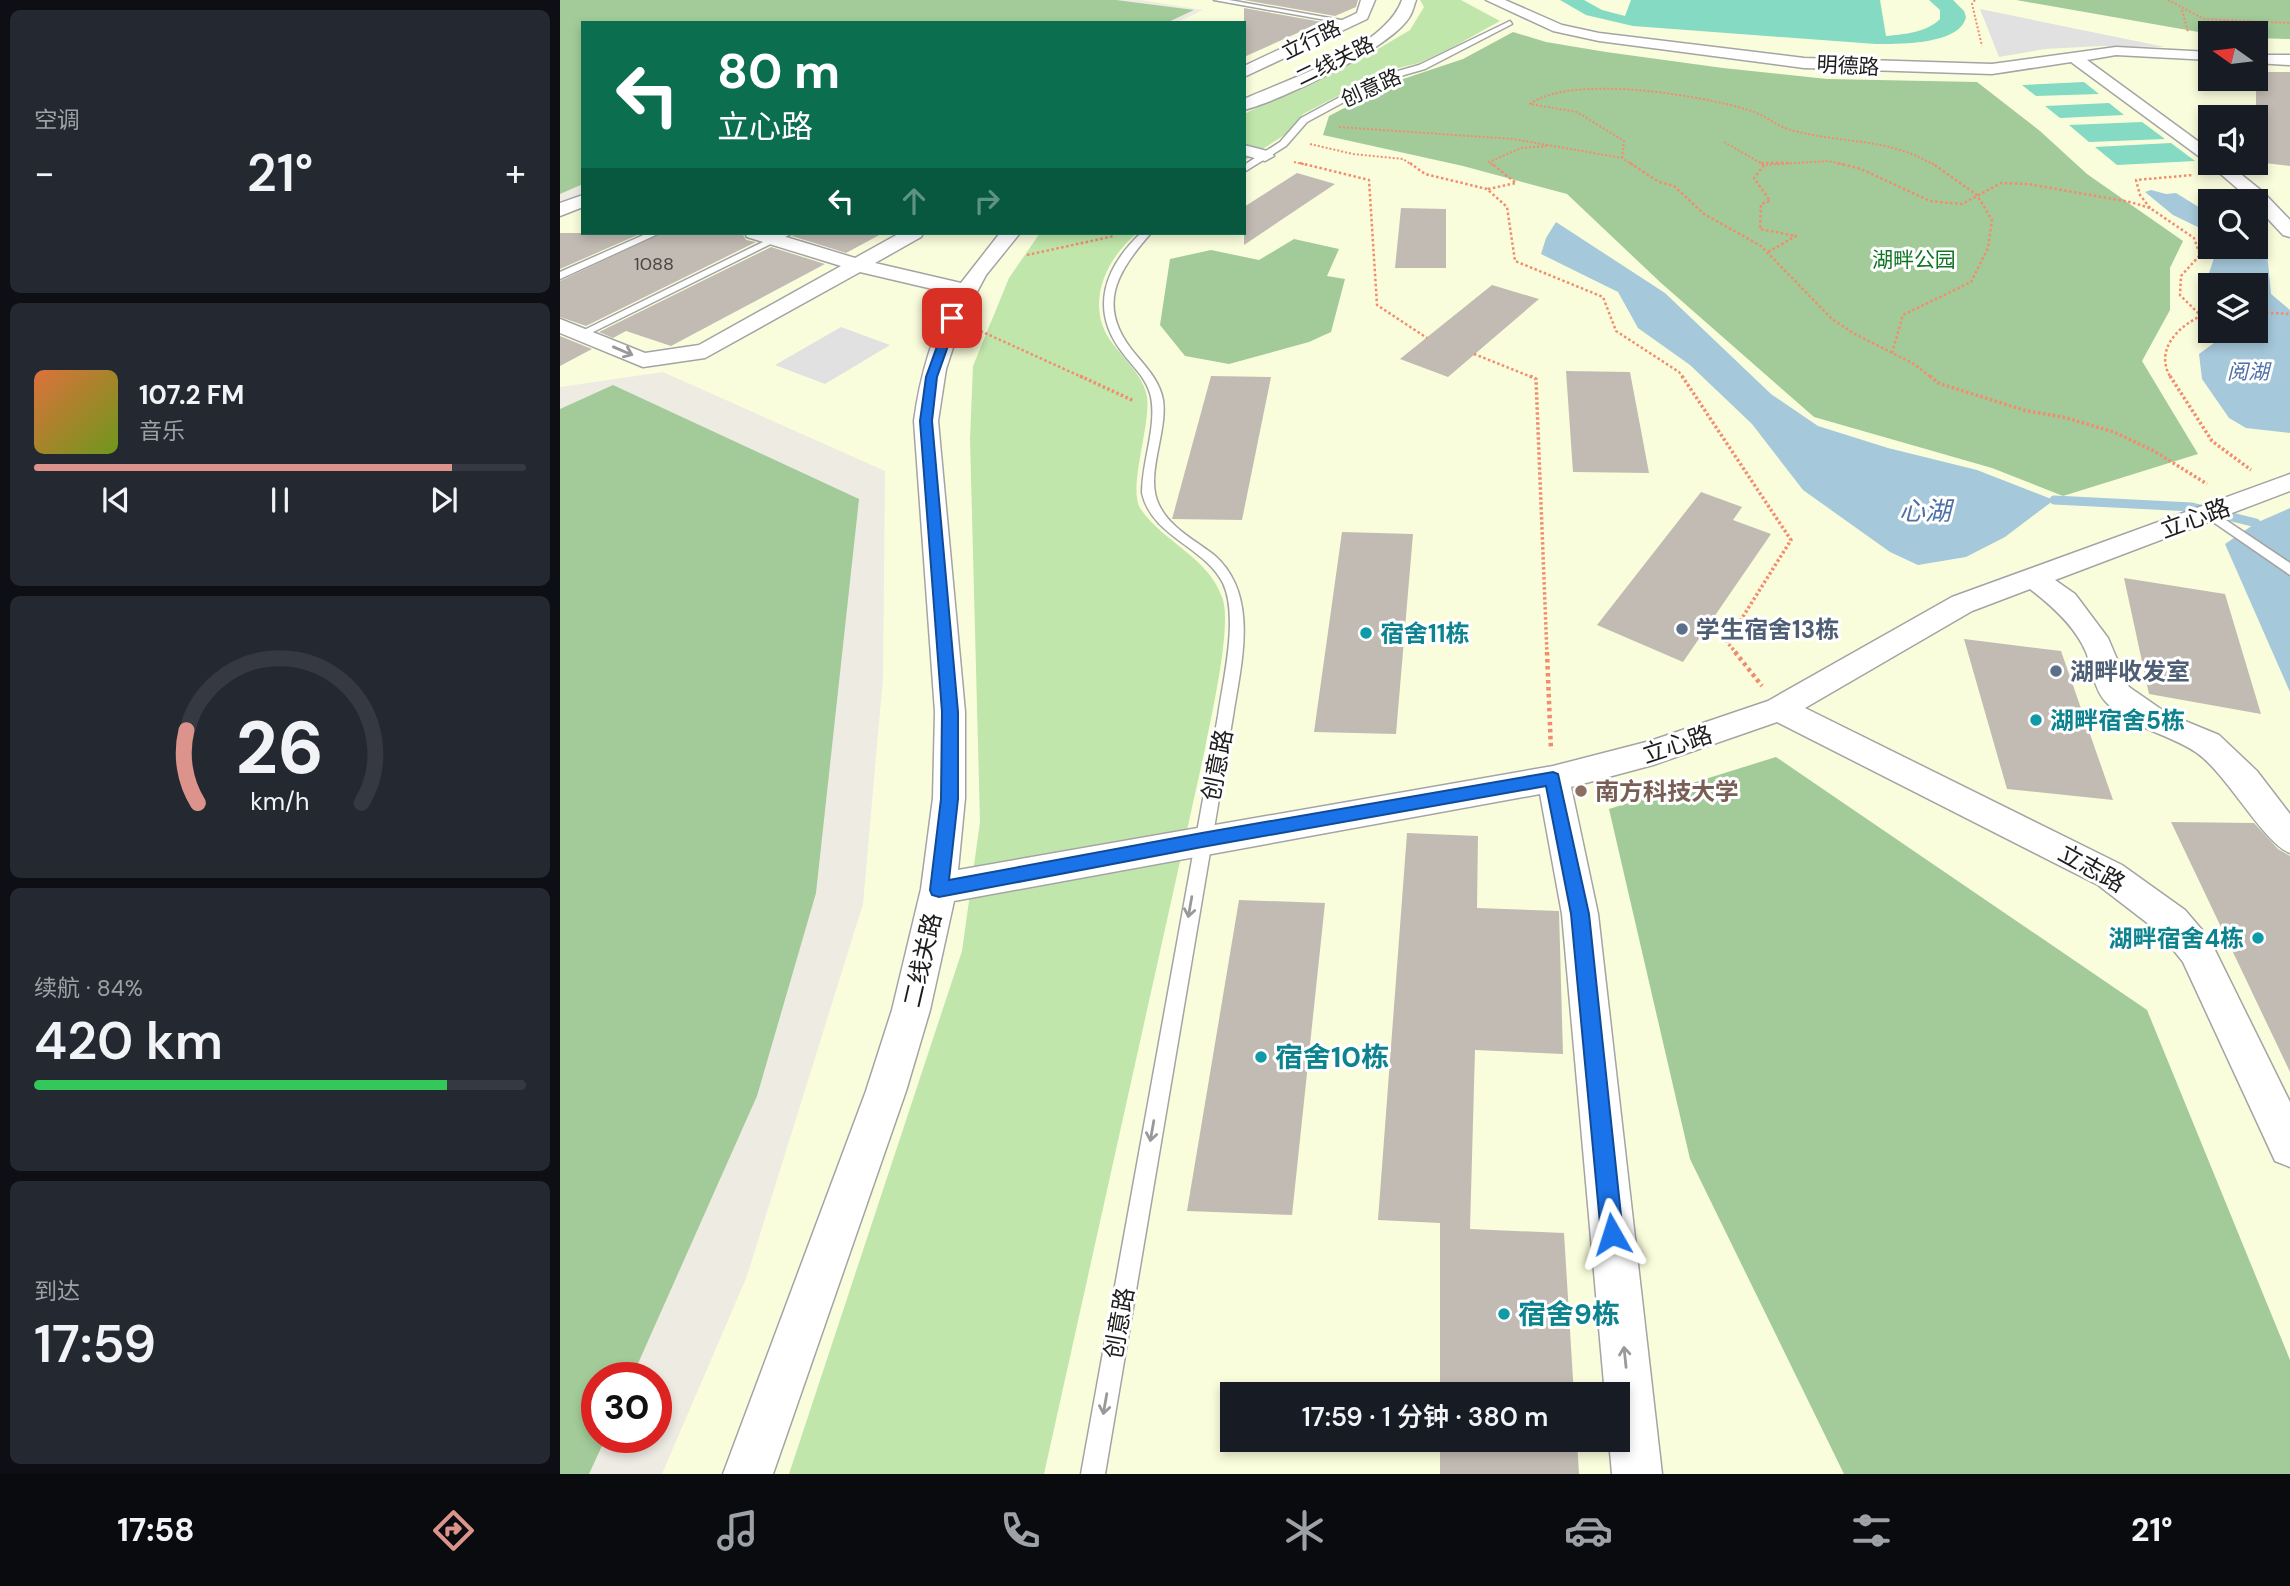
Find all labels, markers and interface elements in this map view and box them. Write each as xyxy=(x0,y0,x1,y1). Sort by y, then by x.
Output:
street label: 立行路 xyxy=(1277,14,1345,66)
north arrow xyxy=(2198,21,2268,91)
map controls xyxy=(2198,21,2268,343)
street label: 二线关路 xyxy=(1291,30,1379,92)
text: 80 m xyxy=(717,39,840,103)
icon: left xyxy=(602,49,693,140)
street label: 明德路 xyxy=(1816,50,1880,82)
street label: 创意路 xyxy=(1337,62,1405,114)
text: 空调 xyxy=(34,105,80,135)
button: sound xyxy=(2198,105,2268,175)
text: 立心路 xyxy=(717,106,813,148)
text: 21° xyxy=(247,139,313,207)
text: − xyxy=(34,148,55,198)
text: + xyxy=(505,148,526,198)
icon: left xyxy=(822,182,860,220)
icon: ahead xyxy=(895,182,933,220)
icon: right xyxy=(968,182,1006,220)
button: search xyxy=(2198,189,2268,259)
park label: 湖畔公园 xyxy=(1872,246,1956,274)
house number: 1088 xyxy=(634,252,674,276)
button: layers xyxy=(2198,273,2268,343)
pin xyxy=(922,288,982,348)
icon: arrive xyxy=(933,299,971,337)
one-way arrow xyxy=(612,346,633,359)
water label: 阅湖 xyxy=(2227,358,2272,386)
text: 107.2 FM xyxy=(139,378,244,412)
text: 音乐 xyxy=(139,416,185,446)
icon: previous xyxy=(97,481,135,519)
icon: pause xyxy=(261,481,299,519)
icon: next xyxy=(425,481,463,519)
street label: 立心路 xyxy=(2156,491,2234,545)
water label: 心湖 xyxy=(1899,494,1955,528)
place label: 学生宿舍13栋 xyxy=(1696,614,1839,645)
place label: 宿舍11栋 xyxy=(1380,618,1469,649)
marker: 学生宿舍13栋 xyxy=(1674,621,1690,637)
marker: 宿舍11栋 xyxy=(1358,625,1374,641)
place label: 湖畔收发室 xyxy=(2070,656,2190,687)
marker: 湖畔收发室 xyxy=(2048,663,2064,679)
text: 26 xyxy=(236,701,324,796)
place label: 湖畔宿舍5栋 xyxy=(2050,705,2185,736)
marker: 湖畔宿舍5栋 xyxy=(2028,712,2044,728)
street label: 立心路 xyxy=(1638,718,1716,770)
street label: 创意路 xyxy=(1195,727,1239,803)
place label: 南方科技大学 xyxy=(1595,776,1739,807)
marker: 南方科技大学 xyxy=(1573,783,1589,799)
text: km/h xyxy=(250,785,310,818)
street label: 立志路 xyxy=(2053,837,2131,899)
one-way arrow xyxy=(1183,895,1196,918)
street label: 二线关路 xyxy=(896,910,948,1010)
place label: 湖畔宿舍4栋 xyxy=(2108,923,2244,954)
marker: 湖畔宿舍4栋 xyxy=(2250,930,2266,946)
text: 续航 · 84% xyxy=(34,973,143,1003)
text: 420 km xyxy=(34,1007,223,1075)
place label: 宿舍10栋 xyxy=(1275,1039,1389,1076)
marker: 宿舍10栋 xyxy=(1253,1049,1269,1065)
one-way arrow xyxy=(1144,1119,1158,1142)
position arrow xyxy=(1575,1197,1649,1271)
text: 到达 xyxy=(34,1276,80,1306)
street label: 创意路 xyxy=(1097,1285,1141,1361)
place label: 宿舍9栋 xyxy=(1518,1296,1620,1333)
marker: 宿舍9栋 xyxy=(1496,1306,1512,1322)
text: 17:59 xyxy=(34,1310,156,1378)
one-way arrow xyxy=(1618,1347,1631,1369)
speed limit sign: 30 xyxy=(581,1362,672,1453)
one-way arrow xyxy=(1098,1392,1111,1415)
text: 17:59 · 1 分钟 · 380 m xyxy=(1302,1400,1548,1434)
icon: directions xyxy=(429,1506,478,1555)
icon: music xyxy=(713,1506,762,1555)
icon: phone xyxy=(996,1506,1045,1555)
icon: climate xyxy=(1280,1506,1329,1555)
icon: car xyxy=(1564,1506,1613,1555)
icon: filters xyxy=(1847,1506,1896,1555)
text: 17:58 xyxy=(117,1509,194,1551)
text: 21° xyxy=(2131,1509,2173,1551)

